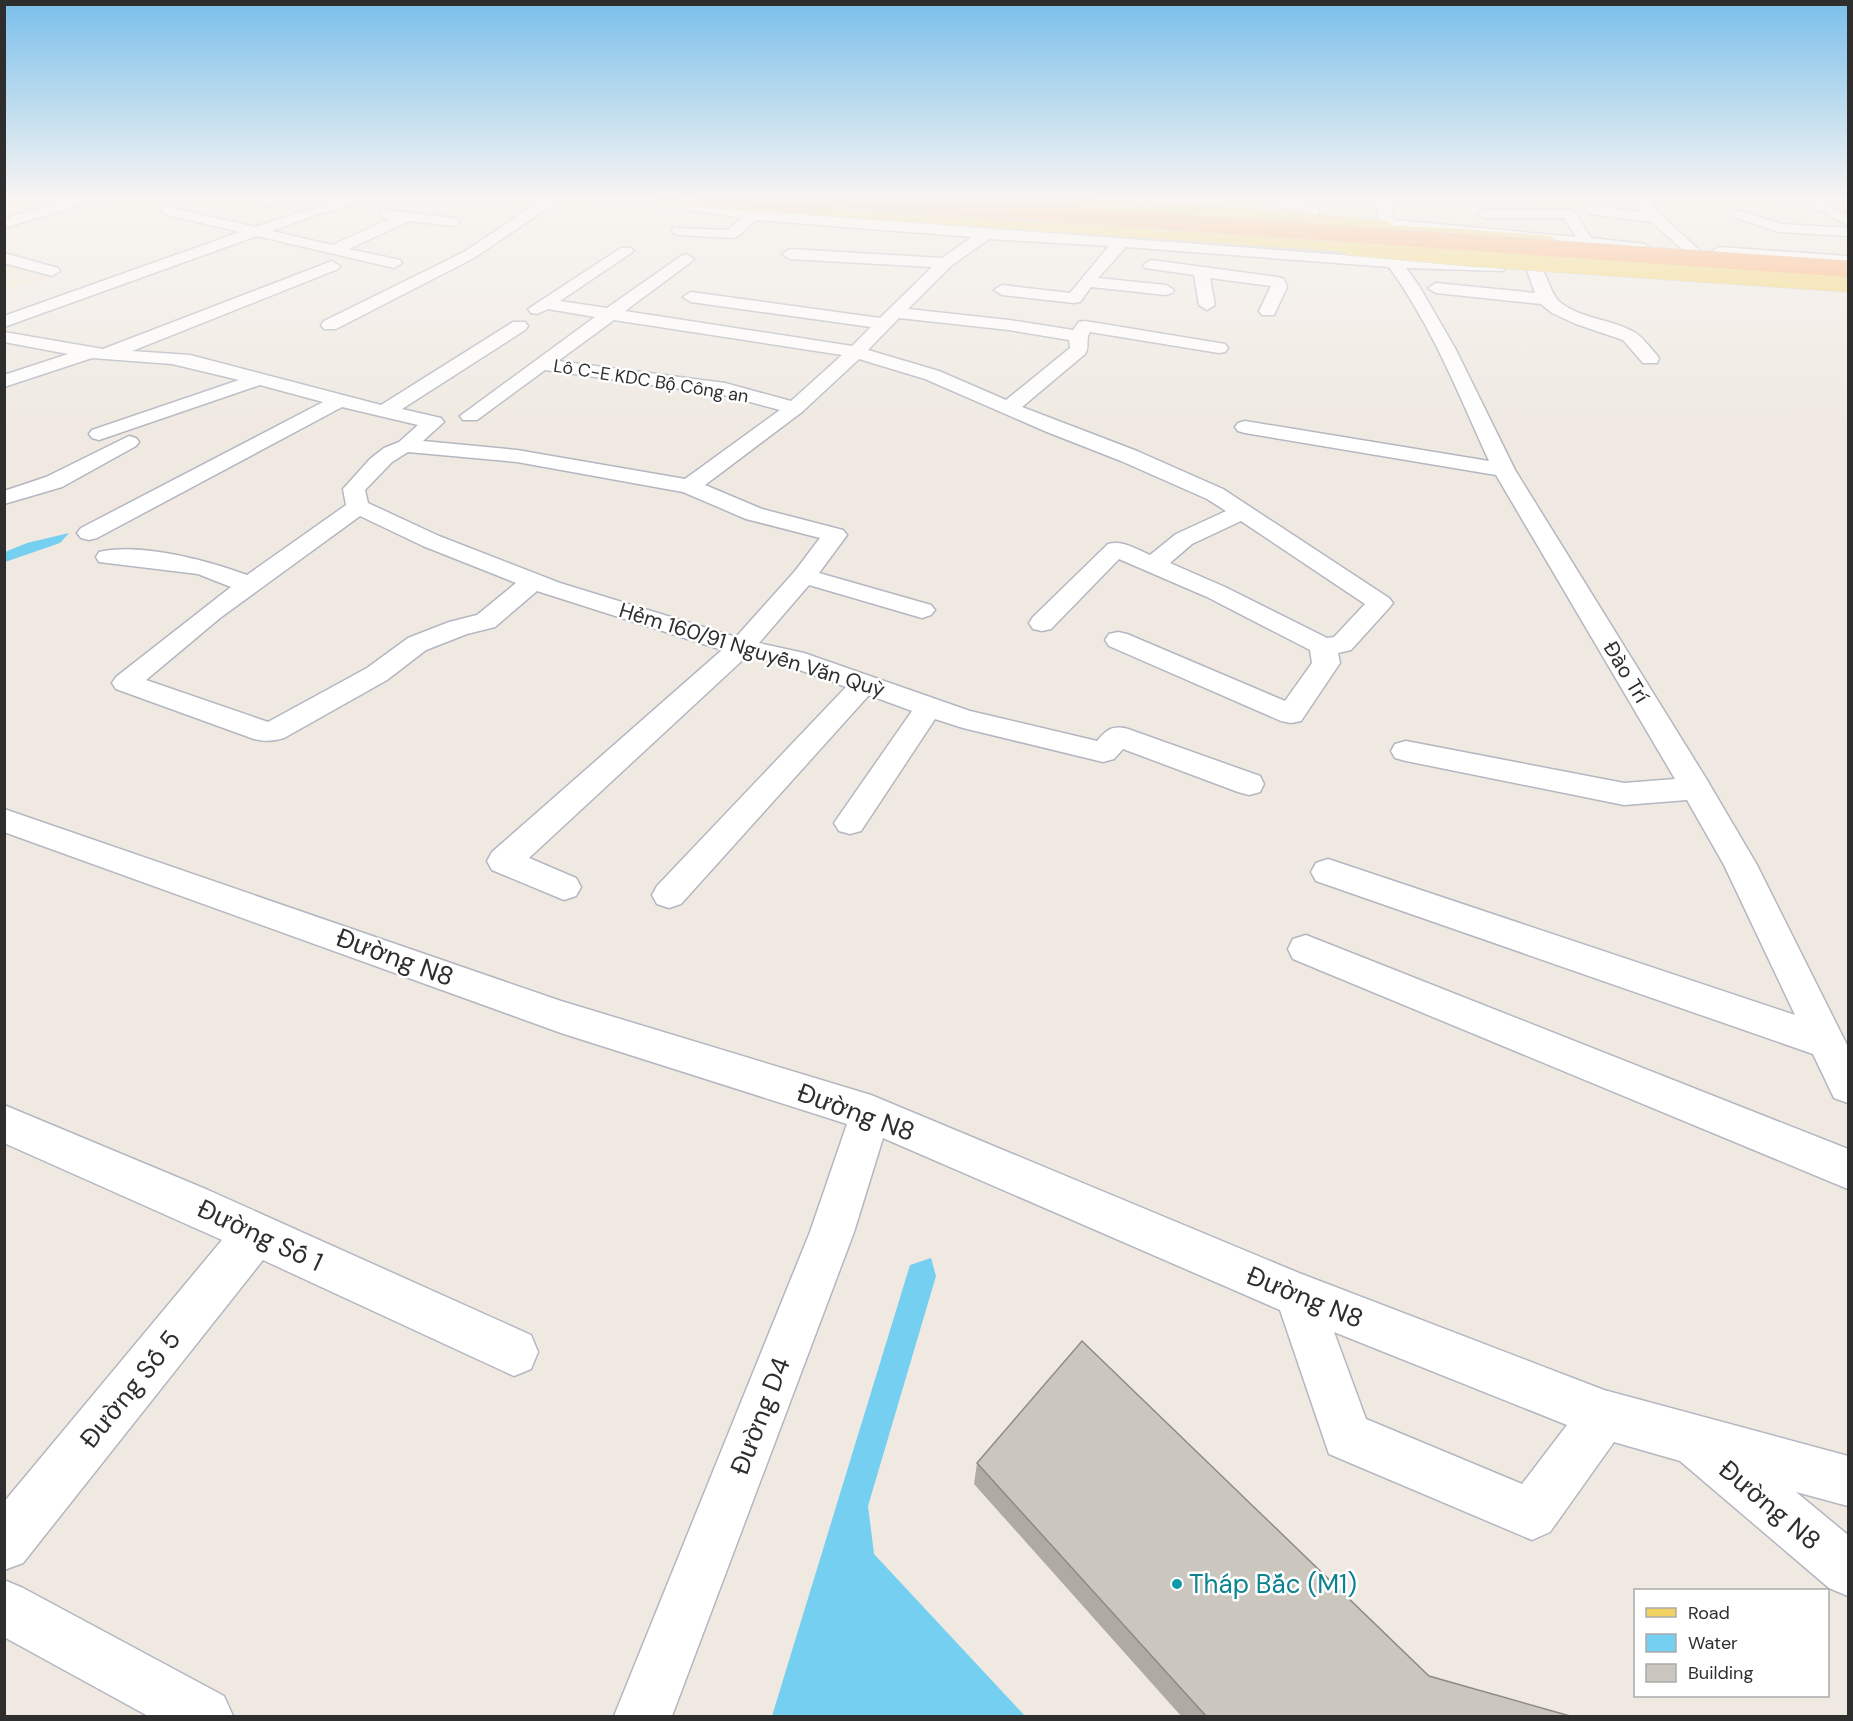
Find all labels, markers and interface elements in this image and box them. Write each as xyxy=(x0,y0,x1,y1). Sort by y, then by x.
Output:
street label: Lô C-E KDC Bộ Công an xyxy=(552,354,750,408)
street label: Hẻm 160/91 Nguyễn Văn Quỳ xyxy=(616,596,889,704)
street label: Đào Trí xyxy=(1597,636,1656,708)
street label: Đường N8 xyxy=(331,920,459,994)
street label: Đường N8 xyxy=(792,1075,920,1149)
street label: Đường Số 1 xyxy=(192,1191,328,1279)
street label: Đường N8 xyxy=(1242,1258,1368,1336)
street label: Đường Số 5 xyxy=(72,1323,188,1455)
street label: Đường D4 xyxy=(722,1352,798,1479)
street label: Đường N8 xyxy=(1712,1452,1828,1558)
place label: Tháp Bắc (M1) xyxy=(1189,1567,1357,1601)
marker: Tháp Bắc (M1) xyxy=(1170,1577,1184,1591)
legend xyxy=(1634,1589,1829,1697)
text: Road xyxy=(1688,1601,1730,1625)
text: Water xyxy=(1688,1631,1738,1655)
text: Building xyxy=(1688,1661,1753,1685)

